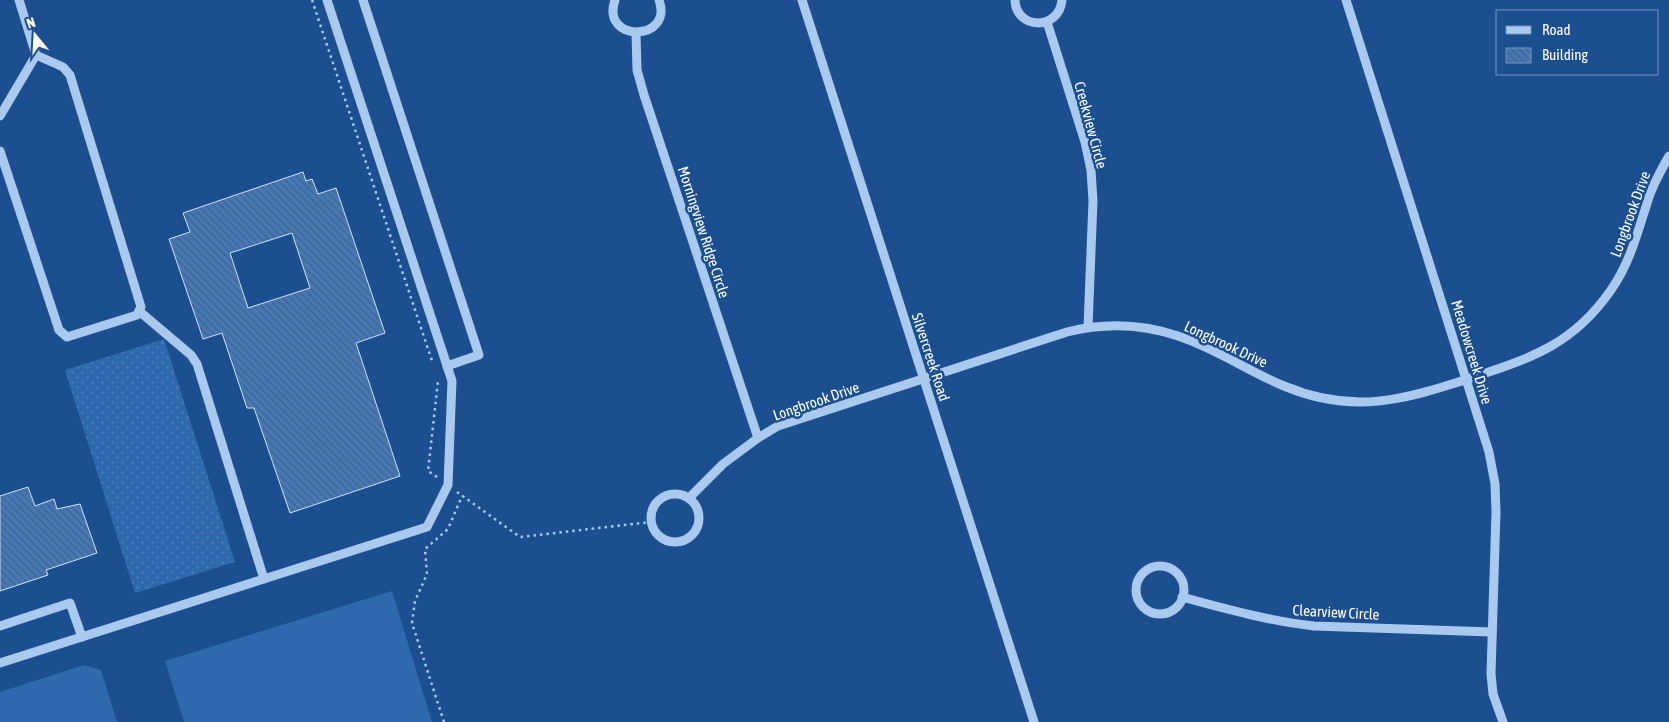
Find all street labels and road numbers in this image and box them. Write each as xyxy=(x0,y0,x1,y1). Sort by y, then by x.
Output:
street label: Creekview Circle xyxy=(1071,80,1111,171)
street label: Morningview Ridge Circle xyxy=(675,164,733,300)
street label: Longbrook Drive xyxy=(1607,169,1653,259)
street label: Meadowcreek Drive xyxy=(1448,298,1496,406)
street label: Silvercreek Road xyxy=(909,311,953,403)
street label: Longbrook Drive xyxy=(1182,317,1271,371)
street label: Longbrook Drive xyxy=(771,378,861,424)
street label: Clearview Circle xyxy=(1292,601,1380,623)

